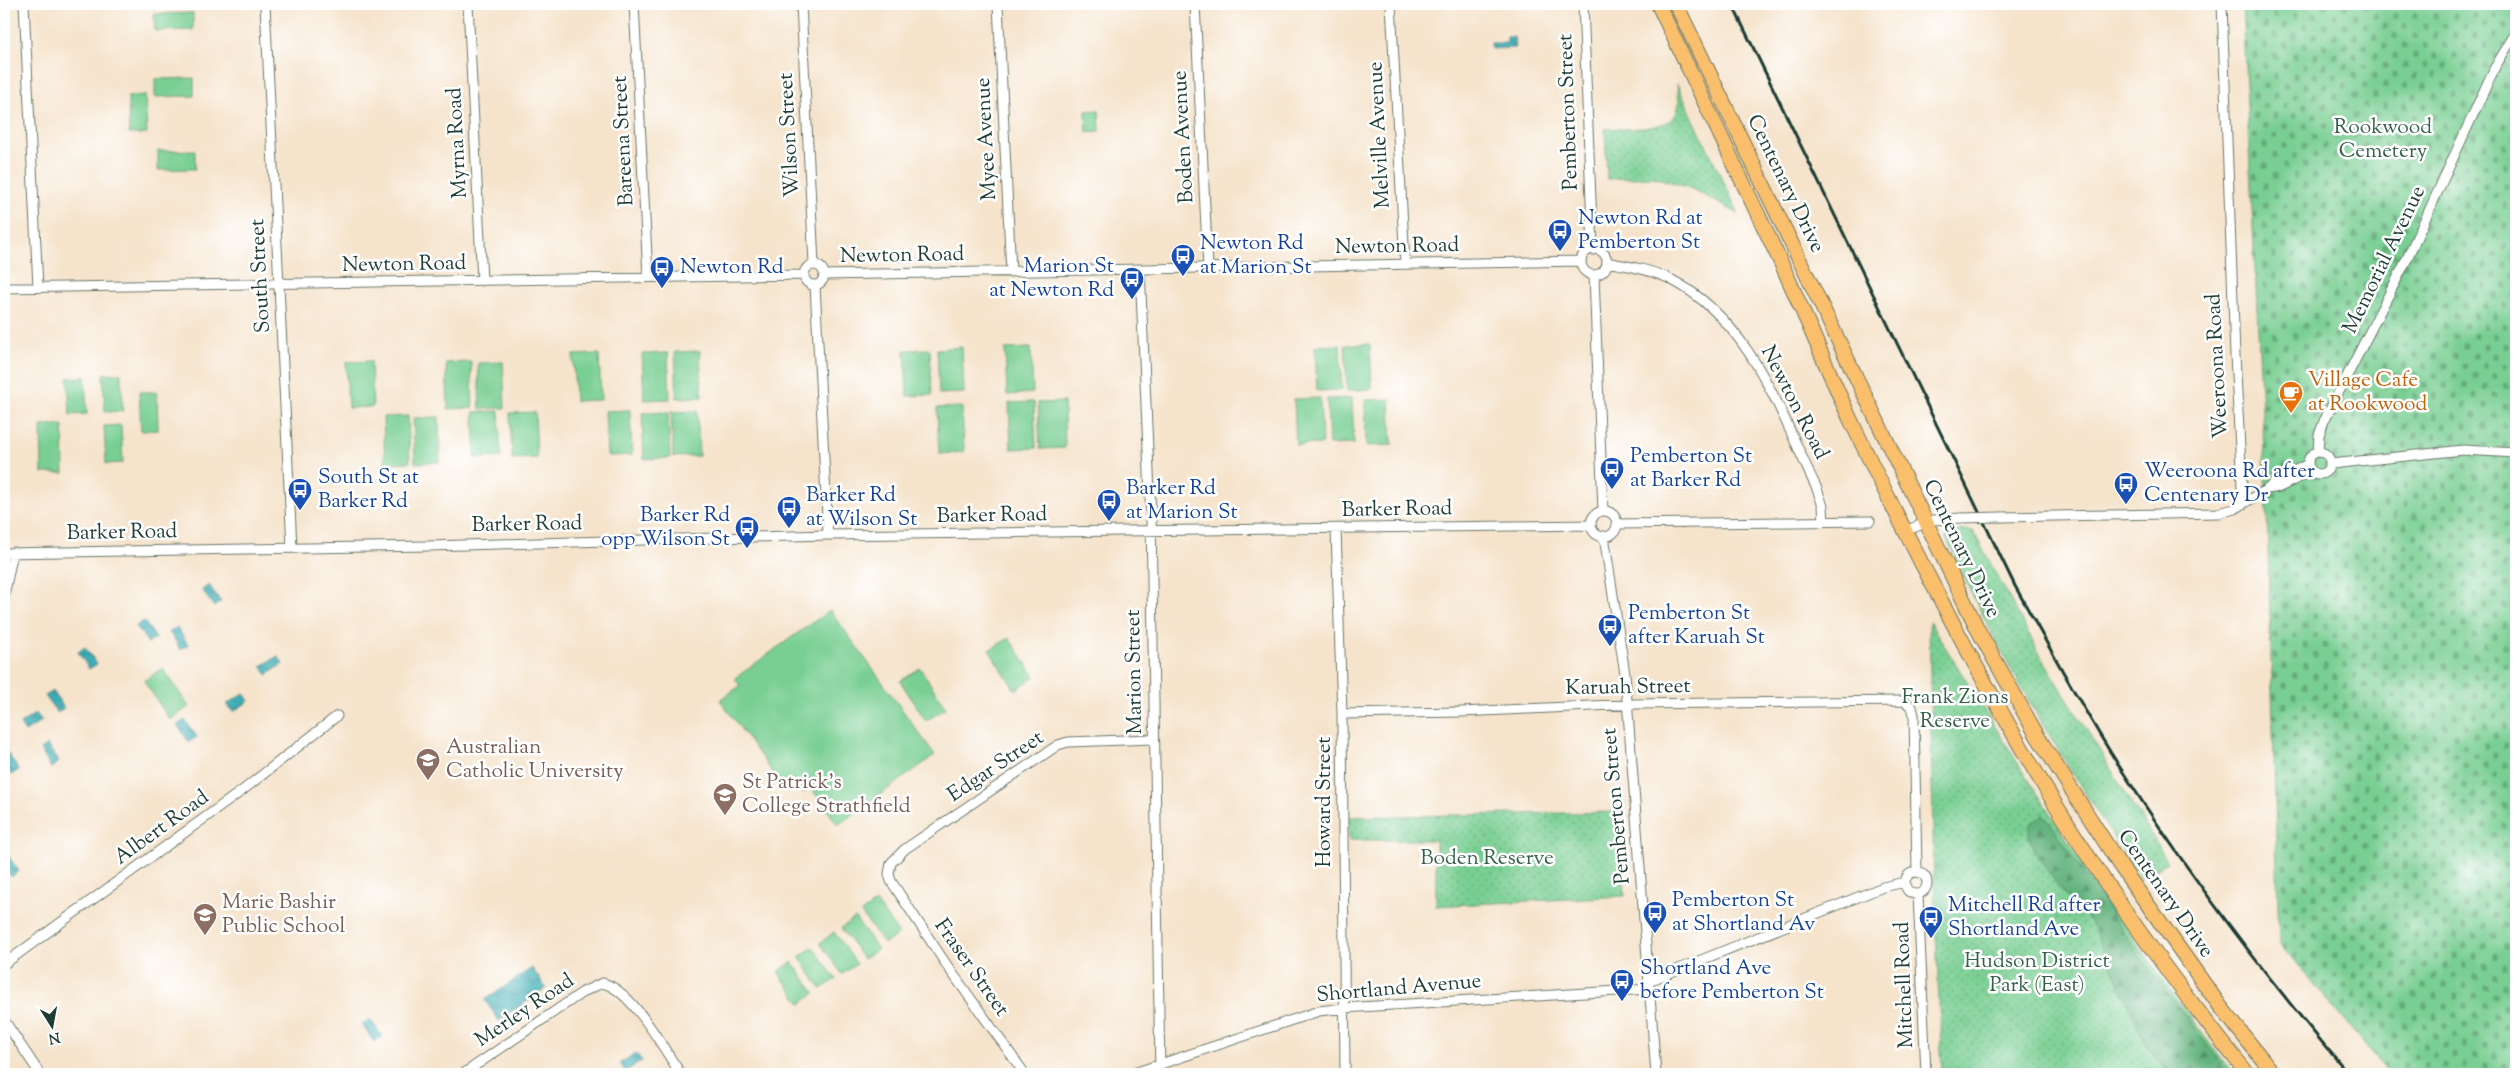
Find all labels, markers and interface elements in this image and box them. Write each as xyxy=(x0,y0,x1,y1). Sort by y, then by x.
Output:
street label: Pemberton Street xyxy=(1551,33,1587,191)
street label: Melville Avenue xyxy=(1361,61,1399,209)
street label: Boden Avenue xyxy=(1166,70,1202,204)
street label: Wilson Street xyxy=(772,72,808,198)
street label: Bareena Street xyxy=(606,75,642,207)
street label: Myee Avenue xyxy=(969,77,1005,201)
street label: Myrna Road xyxy=(440,87,476,199)
street label: Centenary Drive xyxy=(1739,110,1831,258)
park label: Rookwood Cemetery xyxy=(2334,113,2432,167)
street label: Memorial Avenue xyxy=(2336,181,2434,339)
place label: Newton Rd at Pemberton St xyxy=(1578,204,1703,258)
street label: South Street xyxy=(243,218,279,334)
bus stop icon: Newton Rd at Pemberton St xyxy=(1547,218,1573,252)
place label: Newton Rd at Marion St xyxy=(1200,229,1312,283)
street label: Newton Road xyxy=(1335,231,1460,263)
street label: Newton Road xyxy=(840,240,965,272)
bus stop icon: Newton Rd at Marion St xyxy=(1170,243,1196,277)
street label: Newton Road xyxy=(342,249,467,281)
place label: Marion St at Newton Rd xyxy=(989,252,1114,306)
place label: Newton Rd xyxy=(680,253,784,283)
bus stop icon: Newton Rd xyxy=(649,255,675,289)
bus stop icon: Marion St at Newton Rd xyxy=(1119,266,1145,300)
street label: Weeroona Road xyxy=(2199,292,2237,439)
street label: Newton Road xyxy=(1752,341,1836,465)
place label: Village Cafe at Rookwood xyxy=(2308,366,2428,420)
cafe icon: Village Cafe at Rookwood xyxy=(2278,380,2304,414)
place label: Pemberton St at Barker Rd xyxy=(1630,442,1752,496)
bus stop icon: Pemberton St at Barker Rd xyxy=(1599,456,1625,490)
place label: Weeroona Rd after Centenary Dr xyxy=(2144,457,2315,511)
place label: South St at Barker Rd xyxy=(318,463,419,517)
bus stop icon: Weeroona Rd after Centenary Dr xyxy=(2113,471,2139,505)
place label: Barker Rd at Marion St xyxy=(1126,474,1238,528)
street label: Centenary Drive xyxy=(1915,475,2007,623)
bus stop icon: South St at Barker Rd xyxy=(287,477,313,511)
place label: Barker Rd at Wilson St xyxy=(806,481,917,535)
bus stop icon: Barker Rd at Marion St xyxy=(1096,488,1122,522)
street label: Barker Road xyxy=(1341,494,1453,526)
bus stop icon: Barker Rd at Wilson St xyxy=(776,495,802,529)
street label: Barker Road xyxy=(936,500,1048,532)
place label: Barker Rd opp Wilson St xyxy=(601,501,730,555)
street label: Barker Road xyxy=(471,509,583,541)
bus stop icon: Barker Rd opp Wilson St xyxy=(734,515,760,549)
street label: Barker Road xyxy=(66,517,178,549)
place label: Pemberton St after Karuah St xyxy=(1628,599,1765,653)
street label: Marion Street xyxy=(1119,609,1151,735)
bus stop icon: Pemberton St after Karuah St xyxy=(1597,613,1623,647)
street label: Karuah Street xyxy=(1565,672,1691,704)
park label: Frank Zions Reserve xyxy=(1901,683,2009,737)
street label: Edgar Street xyxy=(942,724,1050,810)
street label: Pemberton Street xyxy=(1595,727,1639,885)
place label: Australian Catholic University xyxy=(446,733,624,787)
street label: Howard Street xyxy=(1310,736,1340,868)
school or university icon: Australian Catholic University xyxy=(415,747,441,781)
place label: St Patrick's College Strathfield xyxy=(742,768,911,822)
school or university icon: St Patrick's College Strathfield xyxy=(712,782,738,816)
street label: Albert Road xyxy=(108,783,216,873)
street label: Centenary Drive xyxy=(2110,824,2220,964)
park label: Boden Reserve xyxy=(1420,844,1554,874)
place label: Pemberton St at Shortland Av xyxy=(1672,886,1815,940)
place label: Marie Bashir Public School xyxy=(222,888,345,942)
place label: Mitchell Rd after Shortland Ave xyxy=(1948,891,2100,945)
bus stop icon: Pemberton St at Shortland Av xyxy=(1642,900,1668,934)
school or university icon: Marie Bashir Public School xyxy=(192,902,218,936)
bus stop icon: Mitchell Rd after Shortland Ave xyxy=(1918,905,1944,939)
street label: Fraser Street xyxy=(926,913,1016,1023)
street label: Mitchell Road xyxy=(1888,921,1922,1049)
park label: Hudson District Park (East) xyxy=(1964,947,2110,1001)
place label: Shortland Ave before Pemberton St xyxy=(1640,954,1824,1008)
street label: Merley Road xyxy=(469,967,581,1055)
street label: Shortland Avenue xyxy=(1315,967,1483,1011)
bus stop icon: Shortland Ave before Pemberton St xyxy=(1609,968,1635,1002)
north arrow xyxy=(28,1000,78,1050)
text: N xyxy=(47,1026,61,1048)

